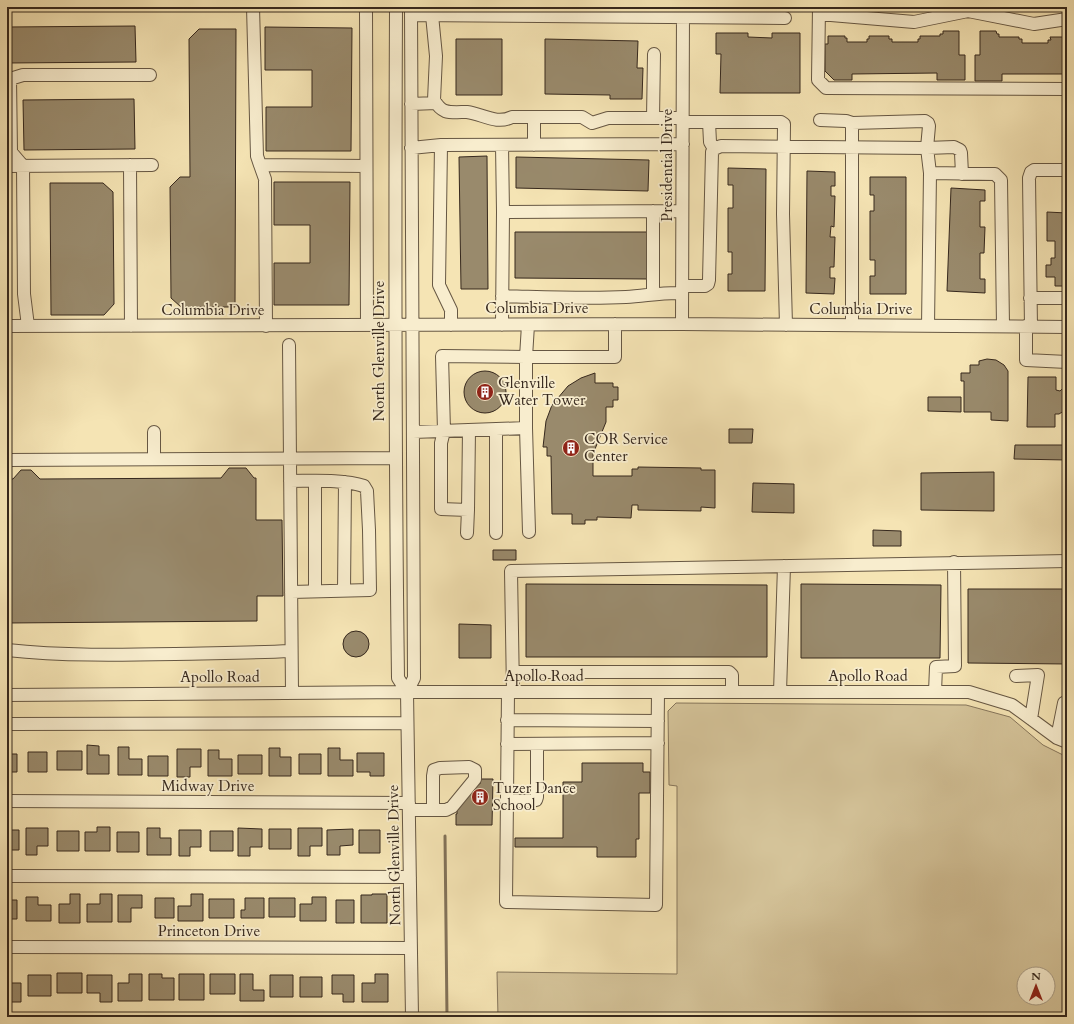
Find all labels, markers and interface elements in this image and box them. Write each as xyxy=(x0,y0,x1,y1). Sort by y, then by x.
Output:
street label: Presidential Drive xyxy=(657,108,677,222)
street label: North Glenville Drive xyxy=(369,280,389,421)
street label: Columbia Drive xyxy=(485,298,589,318)
street label: Columbia Drive xyxy=(809,299,913,319)
street label: Columbia Drive xyxy=(161,300,265,320)
place label: Glenville Water Tower xyxy=(497,373,586,410)
building icon: Glenville Water Tower xyxy=(475,382,495,402)
place label: COR Service Center xyxy=(584,429,668,466)
building icon: COR Service Center xyxy=(561,438,581,458)
street label: Apollo Road xyxy=(504,666,584,686)
street label: Apollo Road xyxy=(828,666,908,686)
street label: Apollo Road xyxy=(180,667,260,687)
street label: Midway Drive xyxy=(161,776,255,796)
place label: Tuzer Dance School xyxy=(493,778,576,815)
street label: North Glenville Drive xyxy=(383,784,405,926)
building icon: Tuzer Dance School xyxy=(470,787,490,807)
street label: Princeton Drive xyxy=(158,921,260,941)
north arrow xyxy=(1016,966,1056,1006)
text: N xyxy=(1031,969,1041,984)

